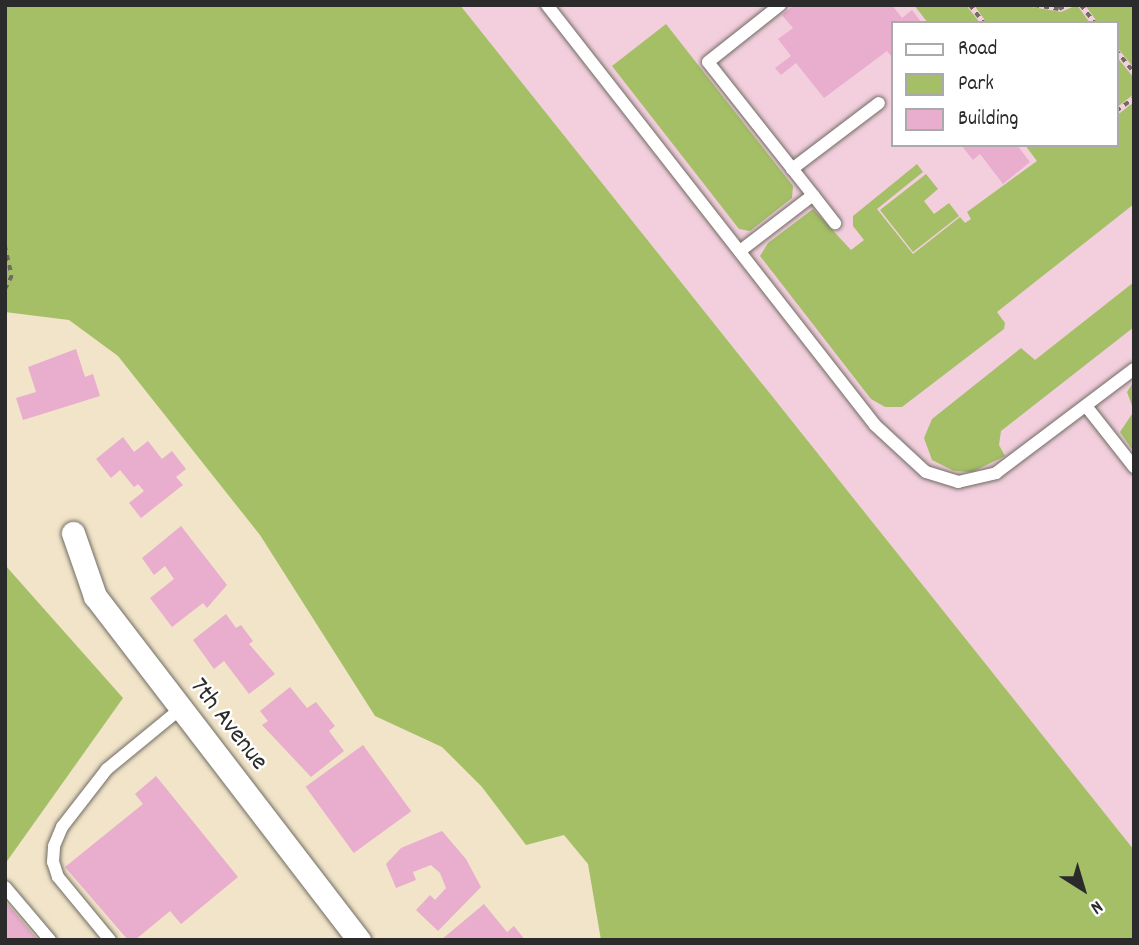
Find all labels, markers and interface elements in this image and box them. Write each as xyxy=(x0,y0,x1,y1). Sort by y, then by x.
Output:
legend xyxy=(890,21,1118,147)
text: Road xyxy=(958,35,997,65)
text: Park xyxy=(958,70,994,100)
text: Building xyxy=(958,105,1018,135)
street label: 7th Avenue xyxy=(182,673,274,777)
north arrow xyxy=(1048,854,1118,924)
text: N xyxy=(1084,893,1108,920)

